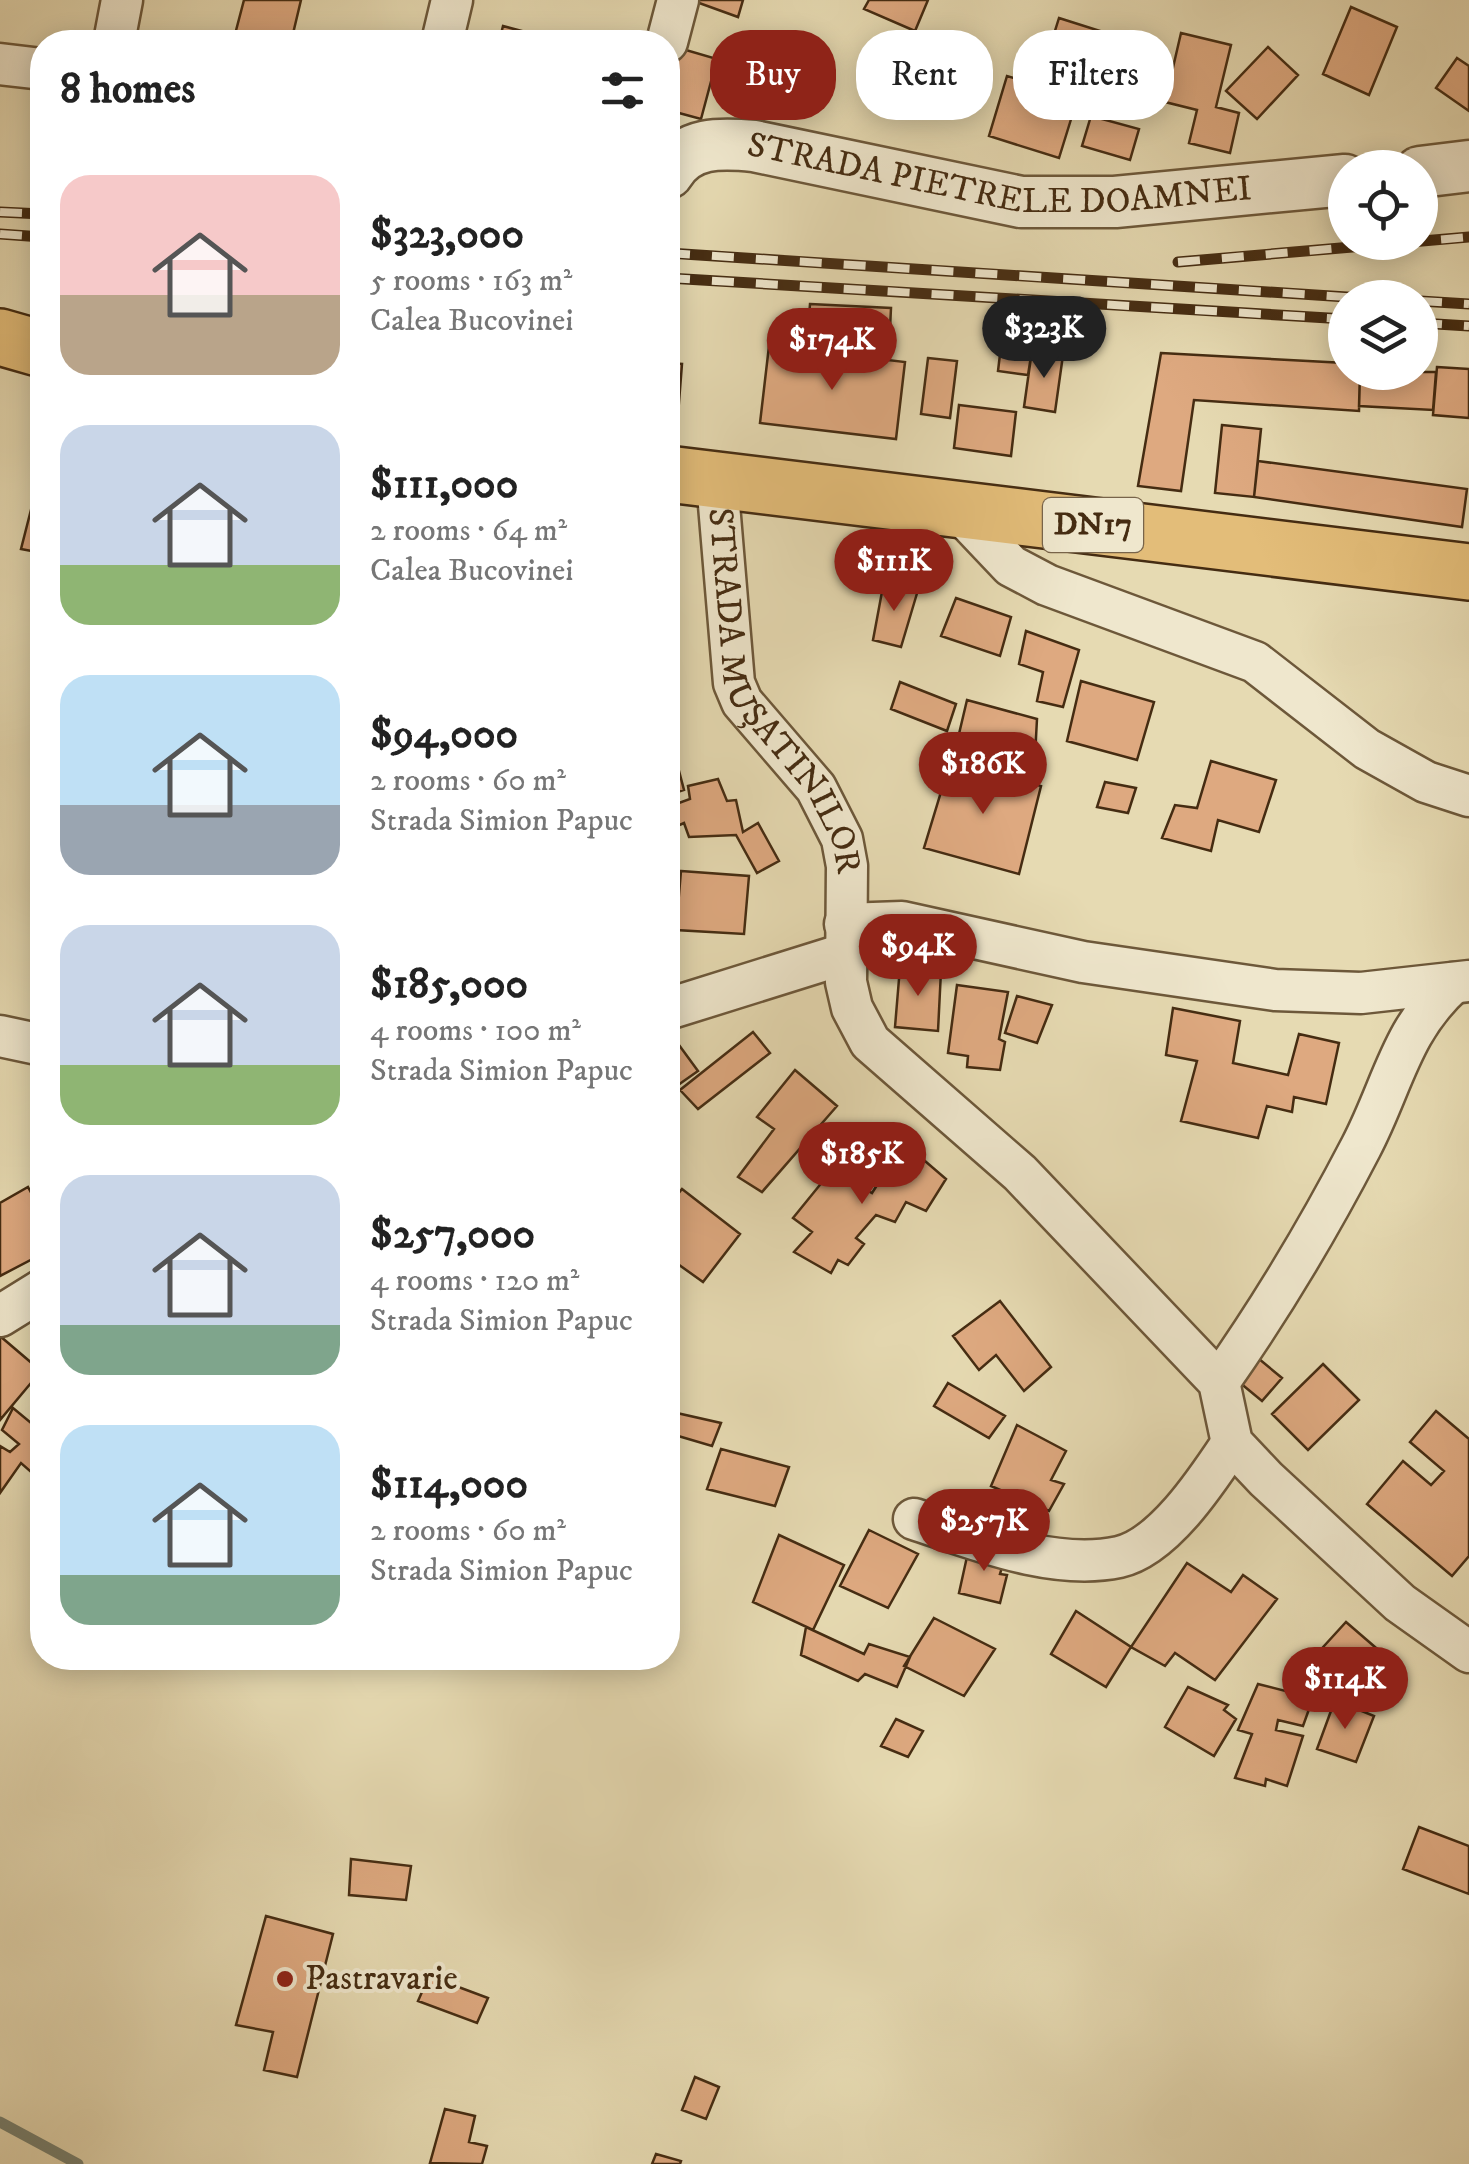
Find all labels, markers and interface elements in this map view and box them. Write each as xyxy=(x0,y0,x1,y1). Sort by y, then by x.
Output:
chip: Buy xyxy=(710,30,836,120)
chip: Rent xyxy=(856,30,993,120)
chip: Filters xyxy=(1013,30,1174,120)
icon: filters xyxy=(595,63,650,118)
text: 8 homes xyxy=(60,64,195,116)
street label: STRADA PIETRELE DOAMNEI xyxy=(743,123,1254,225)
map controls xyxy=(1328,150,1438,390)
button: locate xyxy=(1328,150,1438,260)
text: $323,000 xyxy=(370,209,524,261)
icon: home xyxy=(140,215,260,335)
text: 5 rooms · 163 m² xyxy=(370,261,572,301)
button: layers xyxy=(1328,280,1438,390)
pin: $323K xyxy=(974,296,1114,381)
text: Calea Bucovinei xyxy=(370,301,574,341)
pin: $174K xyxy=(762,308,902,393)
text: $323K xyxy=(1004,308,1084,348)
text: $174K xyxy=(789,320,875,360)
text: $111,000 xyxy=(370,459,518,511)
icon: home xyxy=(140,465,260,585)
road number: DN17 xyxy=(1043,498,1143,552)
street label: STRADA MUȘATINILOR xyxy=(697,506,870,877)
text: 2 rooms · 64 m² xyxy=(370,511,567,551)
pin: $111K xyxy=(824,529,964,614)
text: $111K xyxy=(856,541,932,581)
text: Calea Bucovinei xyxy=(370,551,574,591)
text: $94,000 xyxy=(370,709,518,761)
icon: home xyxy=(140,715,260,835)
pin: $186K xyxy=(913,732,1053,817)
text: $186K xyxy=(941,744,1025,784)
text: 2 rooms · 60 m² xyxy=(370,761,566,801)
text: Strada Simion Papuc xyxy=(370,801,633,841)
pin: $94K xyxy=(859,914,977,999)
text: $94K xyxy=(881,926,955,966)
text: $185,000 xyxy=(370,959,528,1011)
icon: home xyxy=(140,965,260,1085)
text: 4 rooms · 100 m² xyxy=(370,1011,581,1051)
text: Strada Simion Papuc xyxy=(370,1051,633,1091)
pin: $185K xyxy=(792,1122,932,1207)
text: $185K xyxy=(820,1134,904,1174)
text: $257,000 xyxy=(370,1209,535,1261)
icon: home xyxy=(140,1215,260,1335)
text: 4 rooms · 120 m² xyxy=(370,1261,579,1301)
text: Strada Simion Papuc xyxy=(370,1301,633,1341)
text: $114,000 xyxy=(370,1459,528,1511)
icon: home xyxy=(140,1465,260,1585)
pin: $257K xyxy=(914,1489,1054,1574)
text: $257K xyxy=(940,1501,1028,1541)
text: 2 rooms · 60 m² xyxy=(370,1511,566,1551)
text: Strada Simion Papuc xyxy=(370,1551,633,1591)
pin: $114K xyxy=(1275,1647,1415,1732)
text: $114K xyxy=(1304,1659,1386,1699)
place label: Pastravarie xyxy=(305,1957,458,2001)
marker: Pastravarie xyxy=(274,1968,296,1990)

